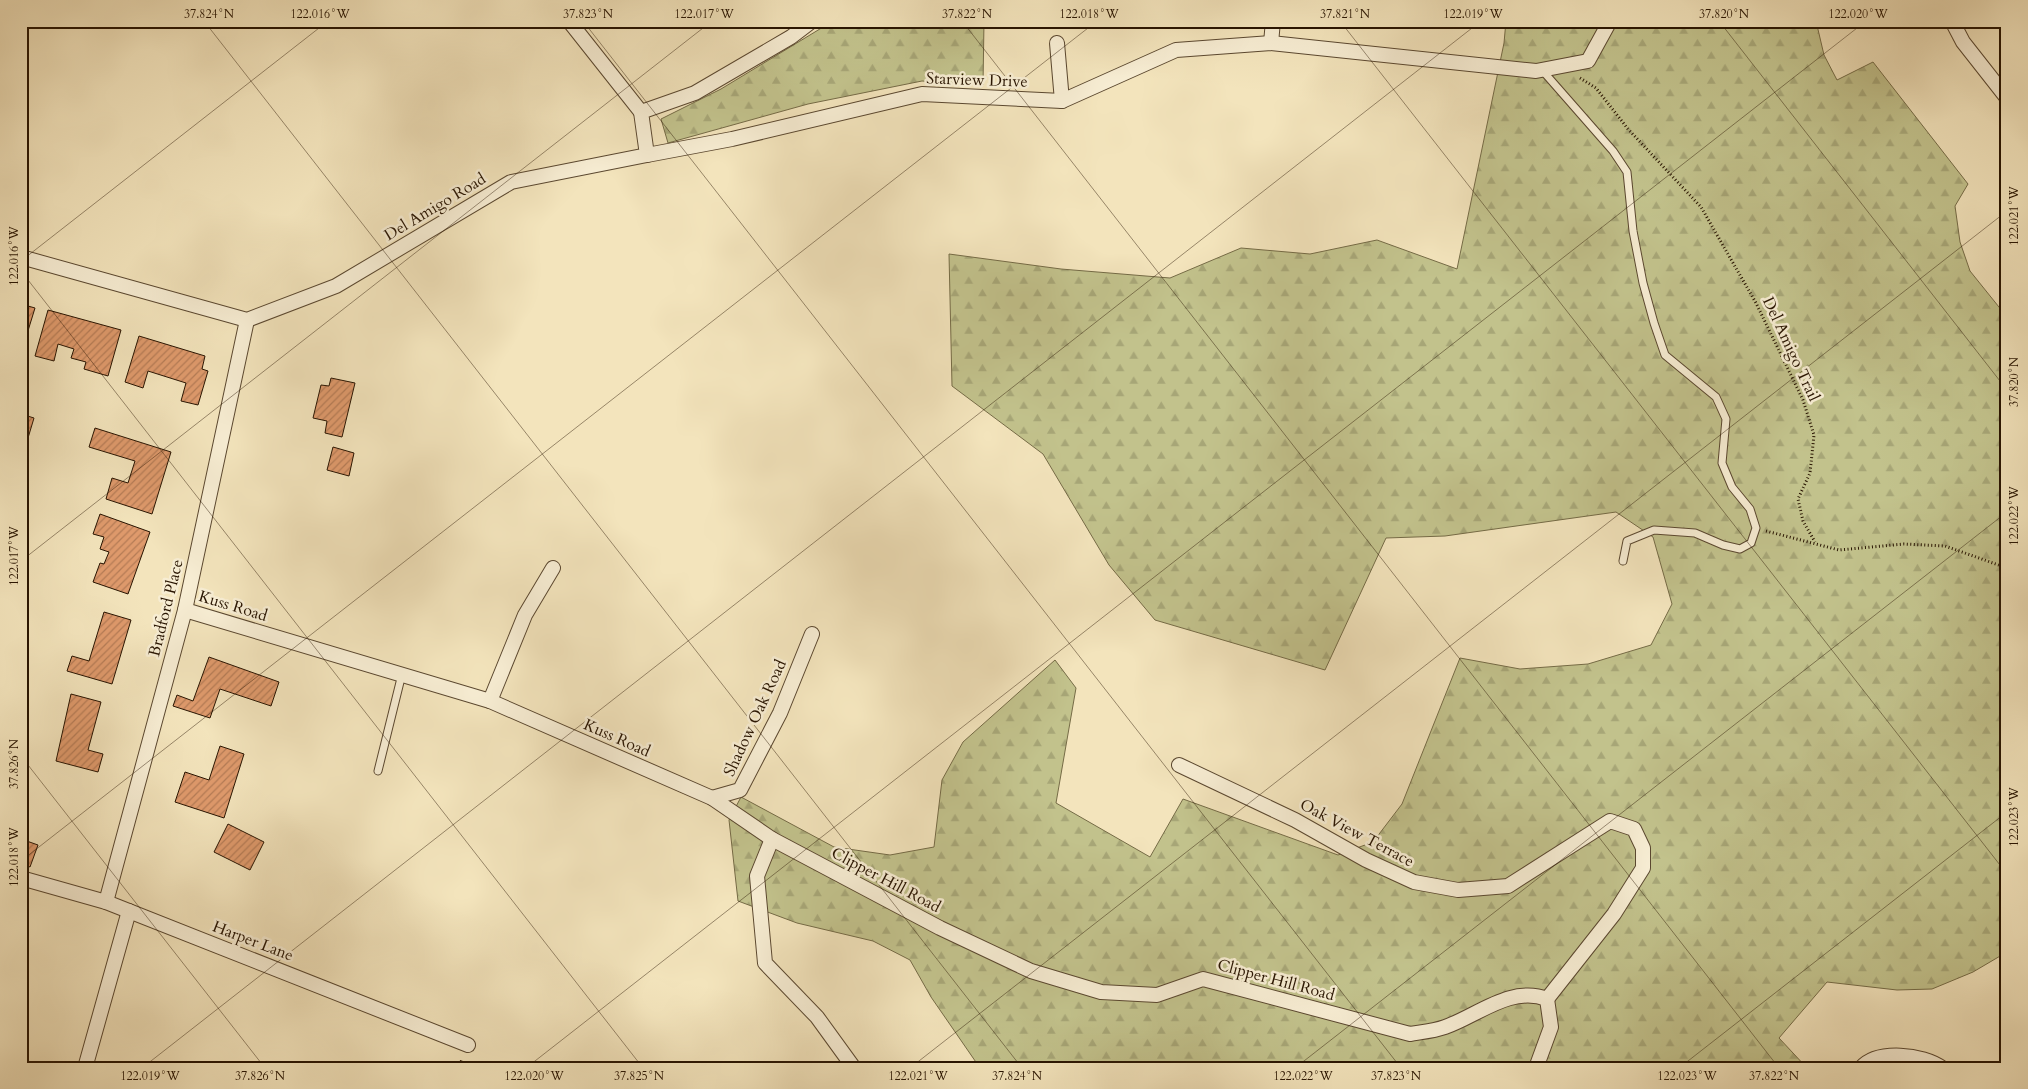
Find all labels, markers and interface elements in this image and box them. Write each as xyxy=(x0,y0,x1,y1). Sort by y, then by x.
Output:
text: 37.824°N xyxy=(184,6,235,22)
text: 122.016°W xyxy=(290,6,350,22)
text: 37.823°N xyxy=(563,6,614,22)
text: 122.017°W xyxy=(674,6,734,22)
text: 37.822°N xyxy=(942,6,993,22)
text: 122.018°W xyxy=(1059,6,1119,22)
text: 37.821°N xyxy=(1320,6,1371,22)
text: 122.019°W xyxy=(1443,6,1503,22)
text: 37.820°N xyxy=(1699,6,1750,22)
text: 122.020°W xyxy=(1828,6,1888,22)
street label: Starview Drive xyxy=(926,67,1028,93)
street label: Del Amigo Road xyxy=(380,168,490,246)
text: 122.021°W xyxy=(2006,186,2022,246)
text: 122.016°W xyxy=(6,226,22,286)
street label: Del Amigo Trail xyxy=(1757,293,1825,405)
text: 37.820°N xyxy=(2006,356,2022,407)
text: 122.022°W xyxy=(2006,486,2022,546)
text: 122.017°W xyxy=(6,526,22,586)
street label: Bradford Place xyxy=(143,557,189,659)
street label: Kuss Road xyxy=(196,585,271,627)
street label: Shadow Oak Road xyxy=(718,655,792,780)
street label: Kuss Road xyxy=(580,714,654,763)
text: 37.826°N xyxy=(6,738,22,789)
text: 122.023°W xyxy=(2006,787,2022,847)
street label: Oak View Terrace xyxy=(1296,794,1418,872)
text: 122.018°W xyxy=(6,827,22,887)
street label: Clipper Hill Road xyxy=(828,842,945,918)
street label: Harper Lane xyxy=(209,915,297,967)
street label: Clipper Hill Road xyxy=(1215,954,1338,1006)
text: 122.019°W xyxy=(120,1068,180,1084)
text: 37.826°N xyxy=(235,1068,286,1084)
text: 122.020°W xyxy=(504,1068,564,1084)
text: 37.825°N xyxy=(614,1068,665,1084)
text: 122.021°W xyxy=(888,1068,948,1084)
text: 37.824°N xyxy=(992,1068,1043,1084)
text: 122.022°W xyxy=(1273,1068,1333,1084)
text: 37.823°N xyxy=(1371,1068,1422,1084)
text: 122.023°W xyxy=(1657,1068,1717,1084)
text: 37.822°N xyxy=(1749,1068,1800,1084)

